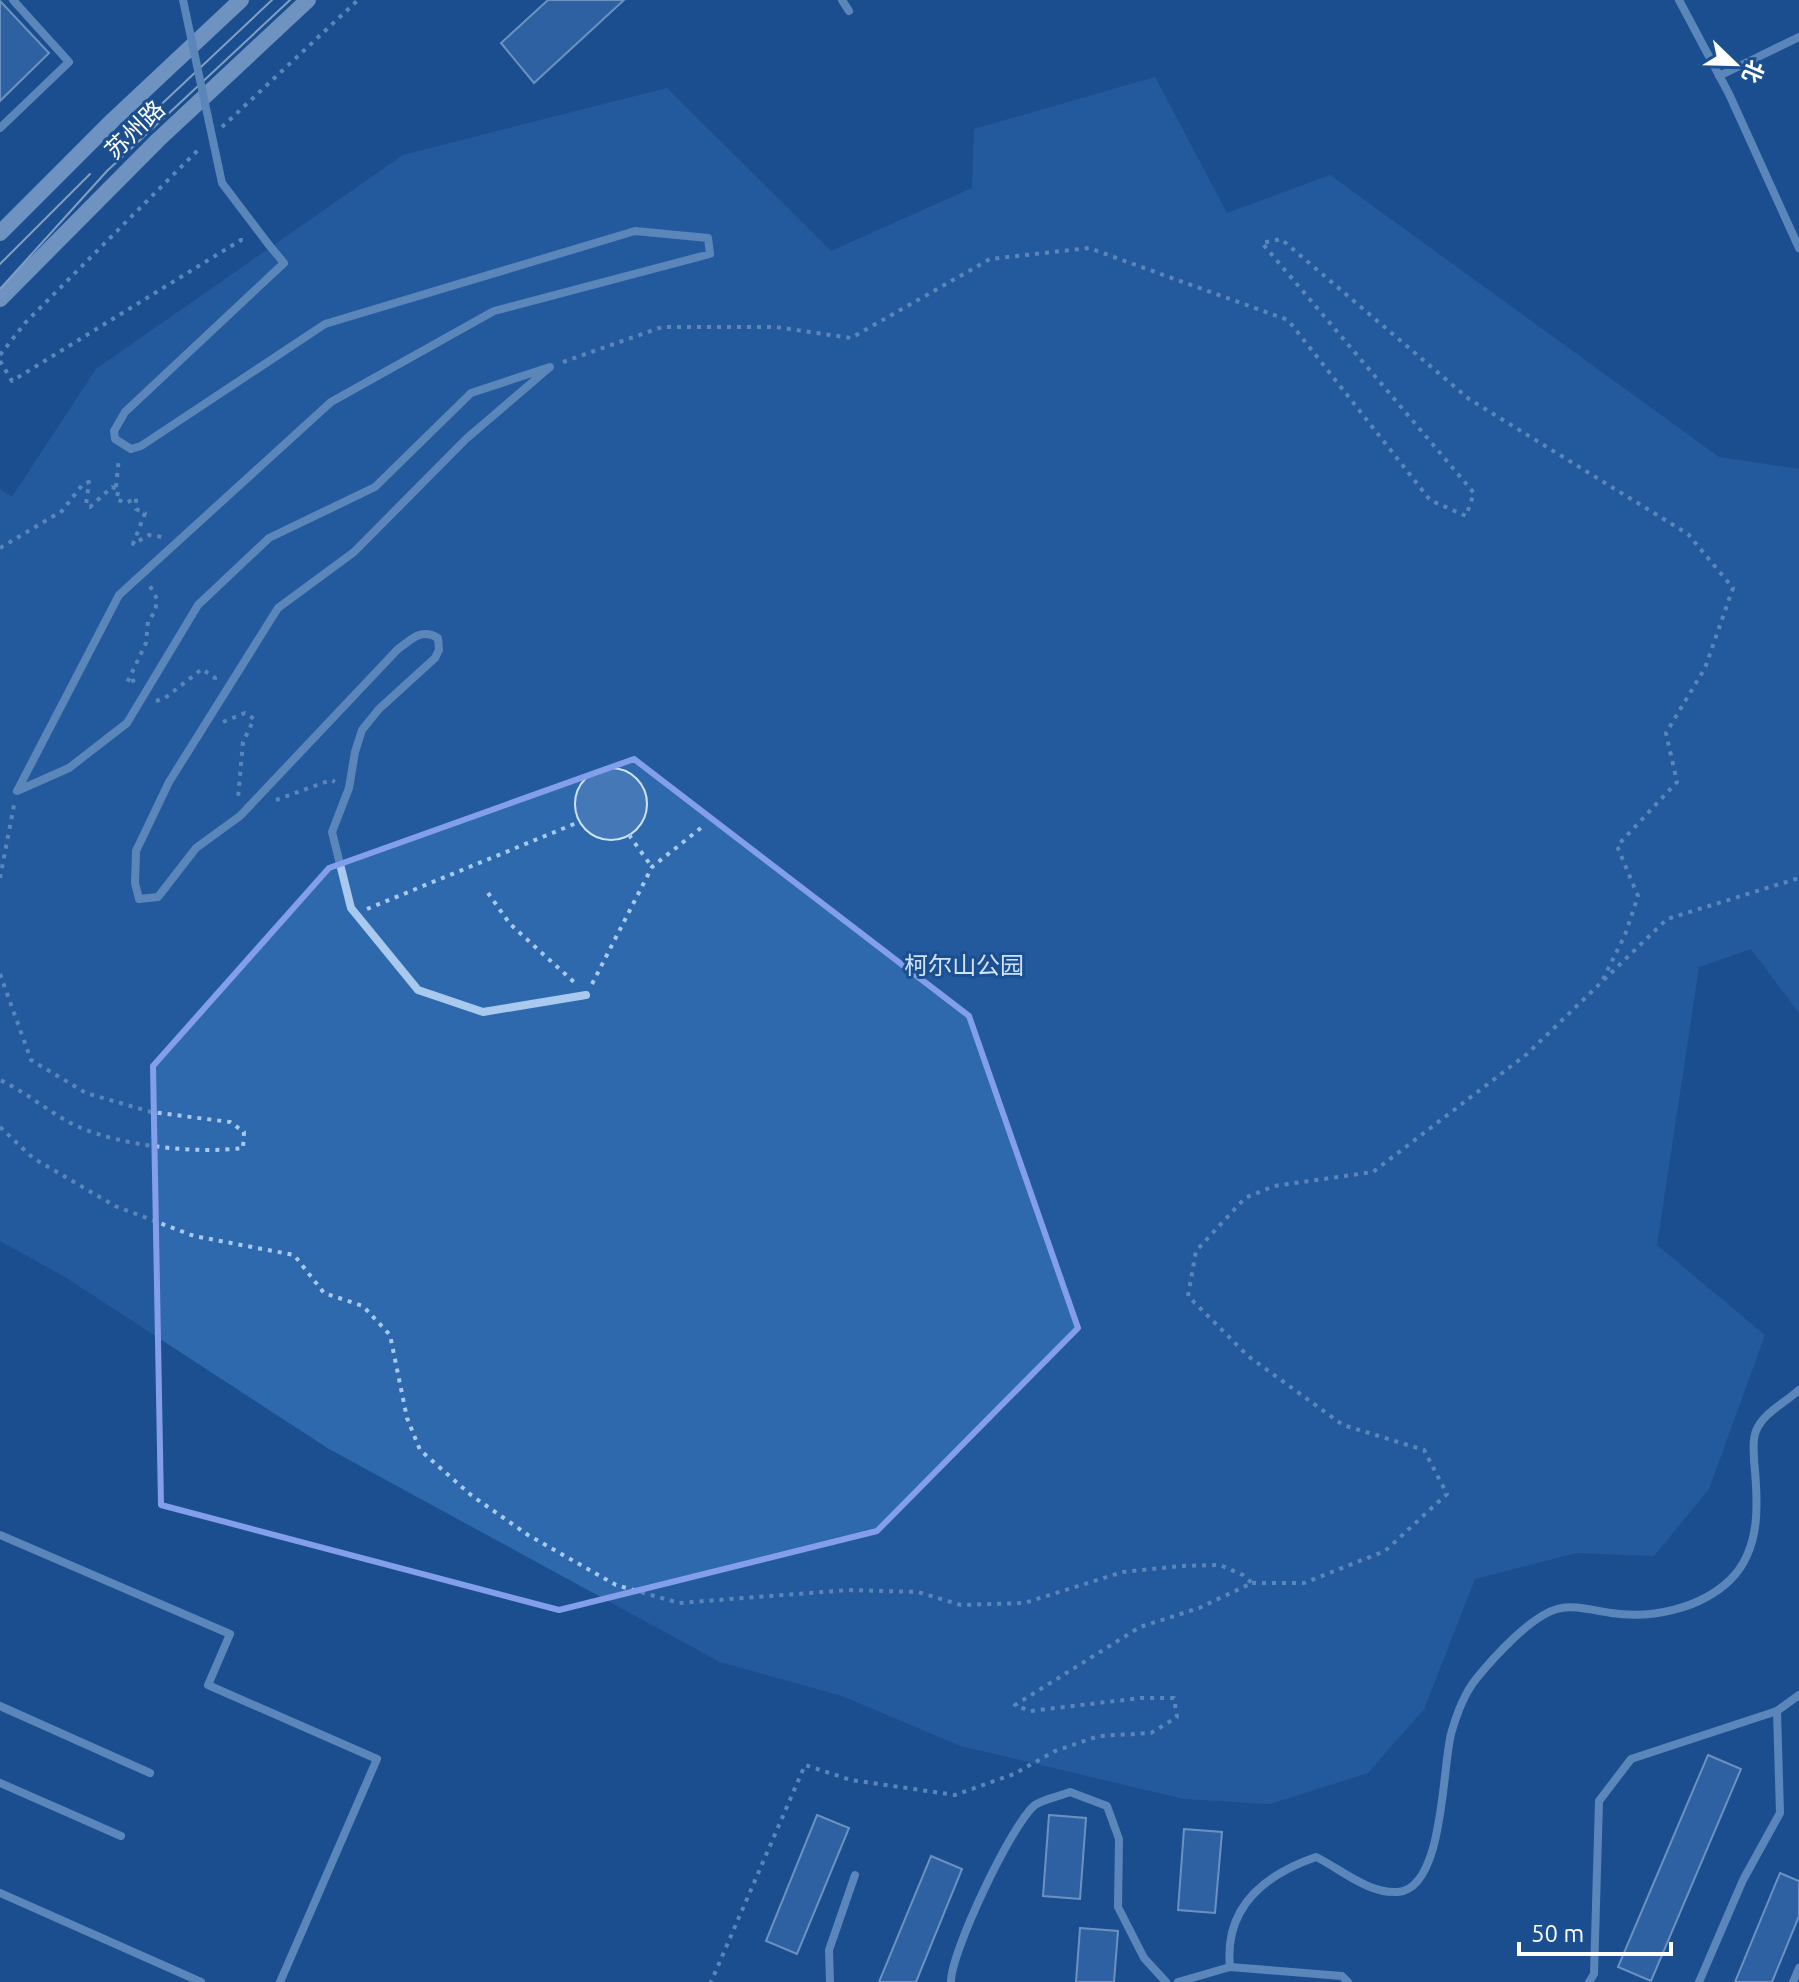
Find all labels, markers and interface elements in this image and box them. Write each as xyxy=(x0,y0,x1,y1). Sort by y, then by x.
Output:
north arrow xyxy=(1695,24,1775,104)
text: 北 xyxy=(1738,57,1770,87)
street label: 苏州路 xyxy=(99,95,170,164)
park label: 柯尔山公园 xyxy=(904,952,1024,979)
scale bar xyxy=(1519,1906,1671,1956)
text: 50 m xyxy=(1531,1920,1584,1947)

